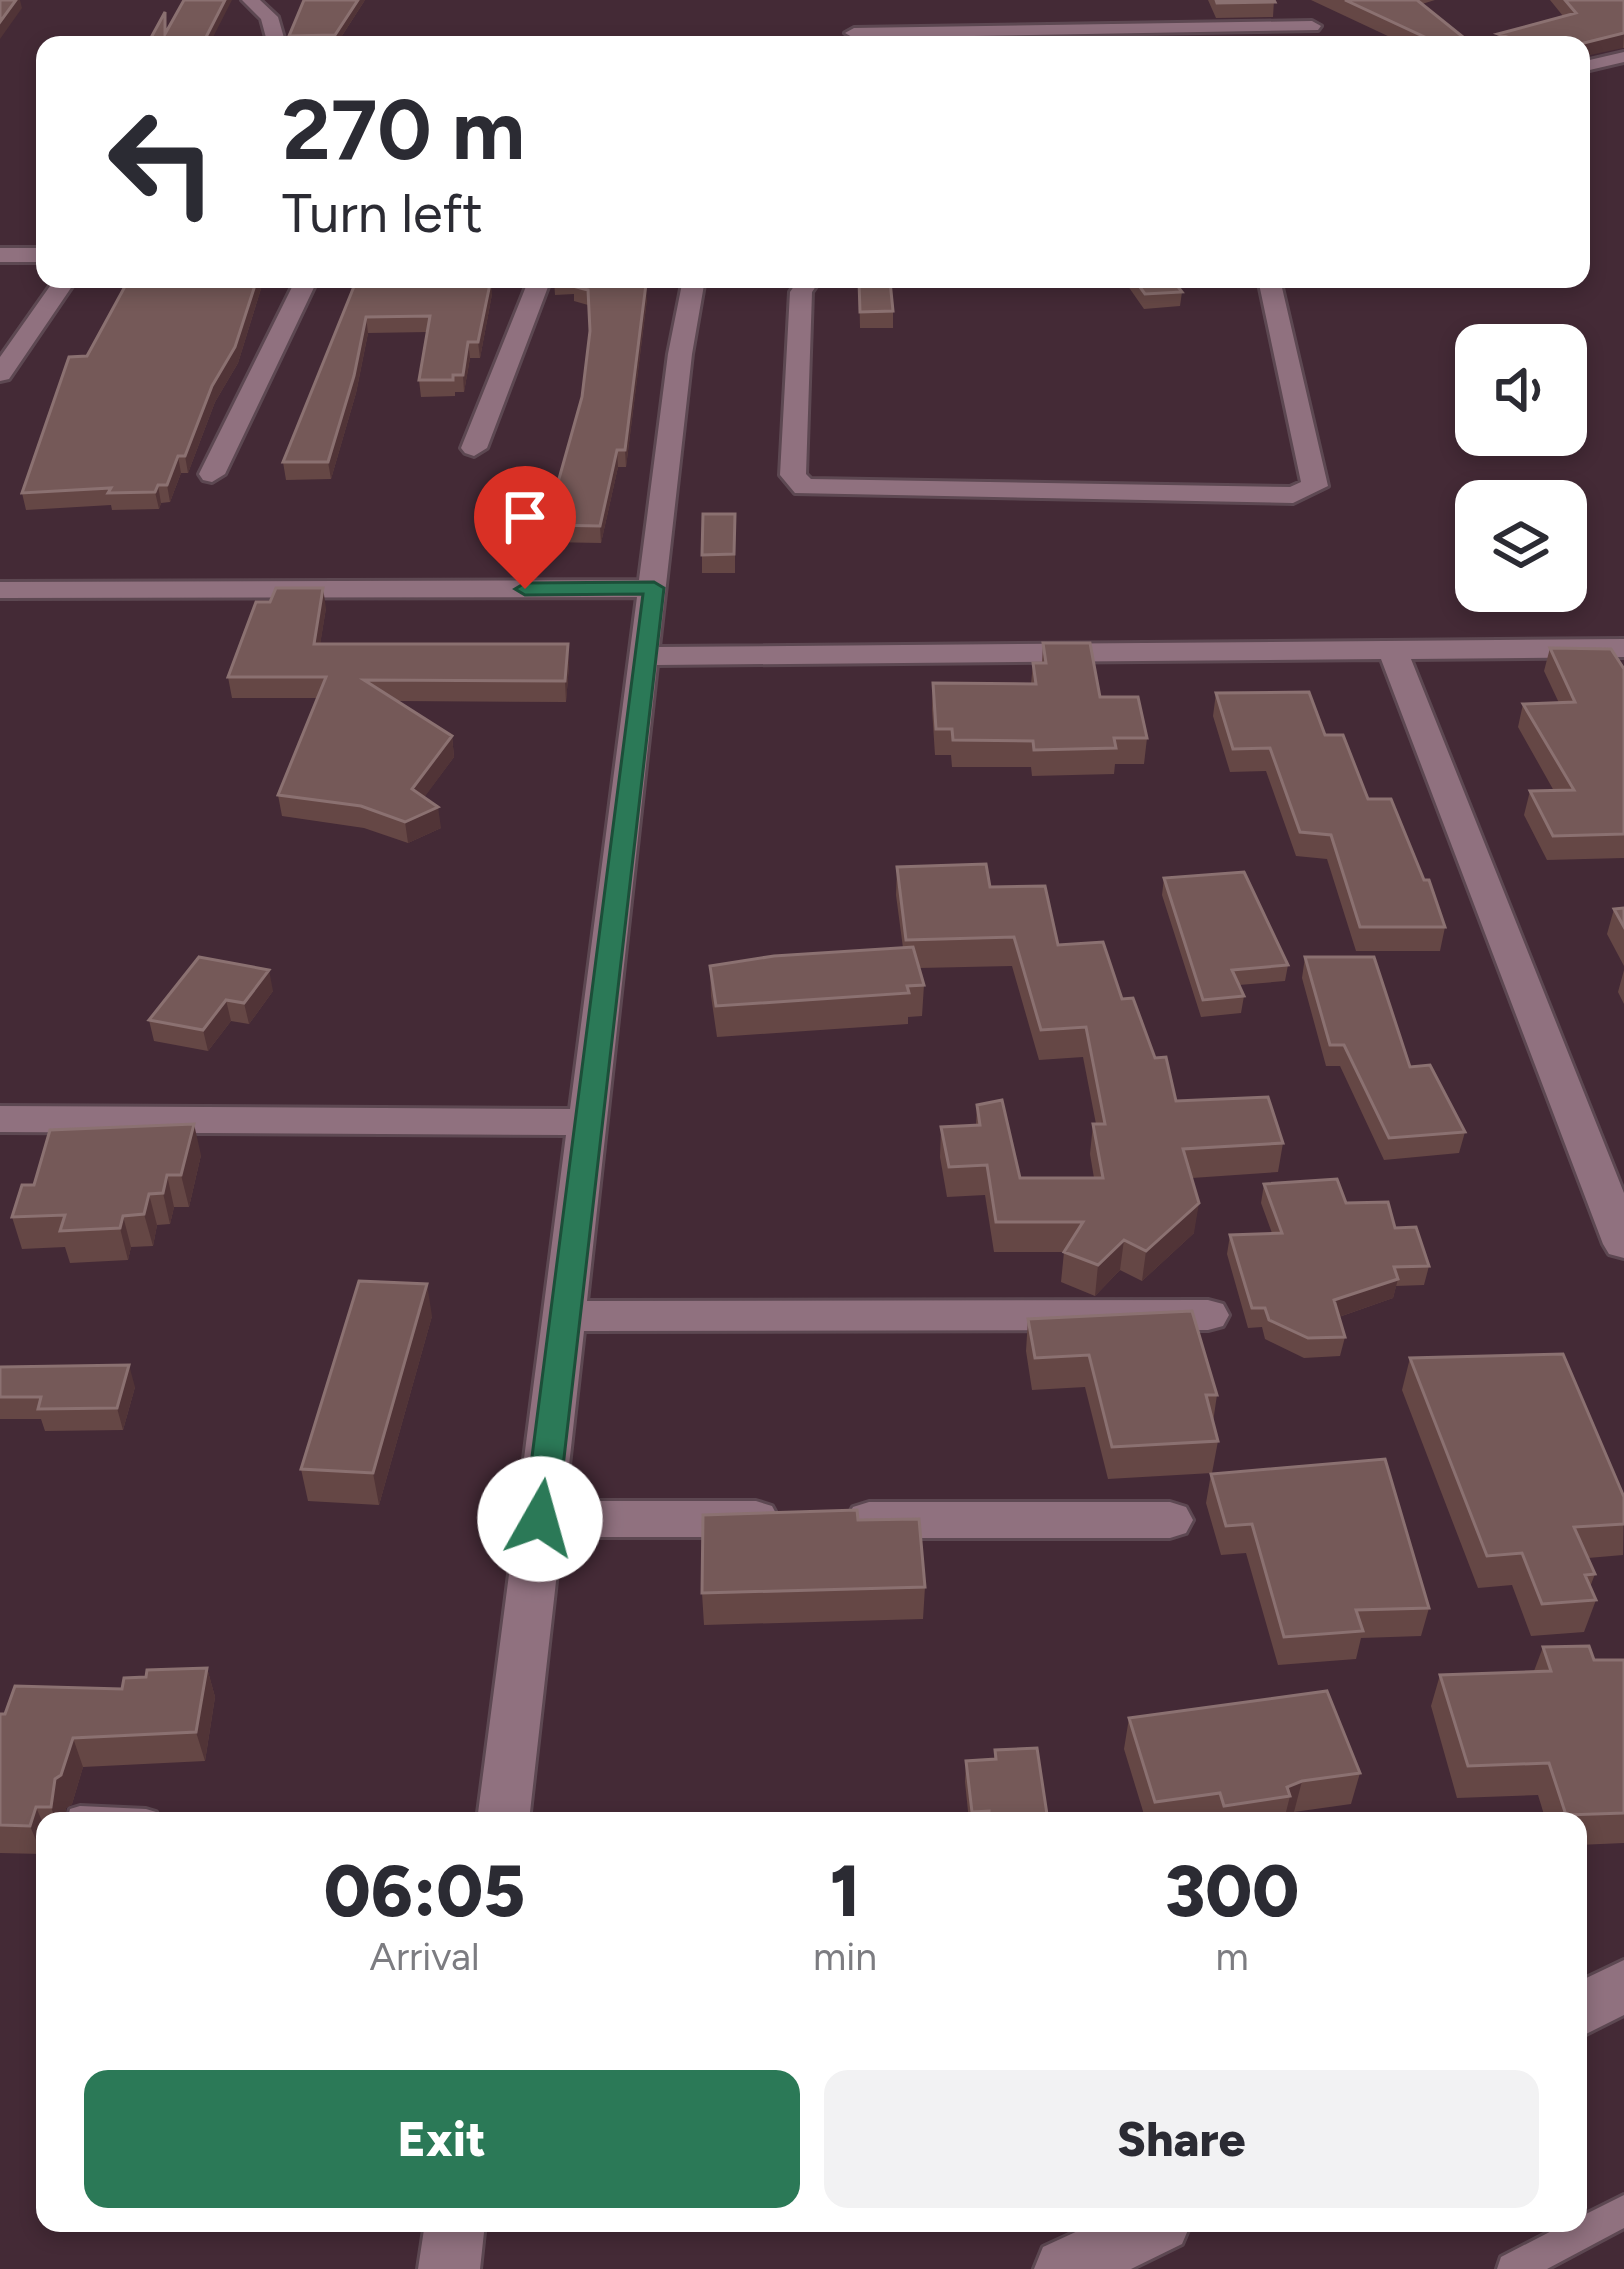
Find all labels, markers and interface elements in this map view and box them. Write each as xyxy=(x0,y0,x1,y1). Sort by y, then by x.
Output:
text: 270 m xyxy=(282,79,525,180)
icon: left xyxy=(84,84,240,240)
text: Turn left xyxy=(282,181,483,246)
map controls xyxy=(1455,324,1587,612)
button: sound xyxy=(1455,324,1587,456)
pin xyxy=(474,466,576,589)
button: layers xyxy=(1455,480,1587,612)
icon: arrive xyxy=(492,484,558,550)
position arrow xyxy=(477,1456,603,1582)
text: 06:05 xyxy=(324,1848,525,1934)
text: 1 xyxy=(830,1848,860,1934)
text: 300 xyxy=(1165,1848,1299,1934)
text: Arrival xyxy=(369,1933,480,1980)
text: min xyxy=(813,1933,877,1980)
text: m xyxy=(1215,1933,1249,1980)
button: Exit xyxy=(84,2070,800,2208)
button: Share xyxy=(824,2070,1539,2208)

